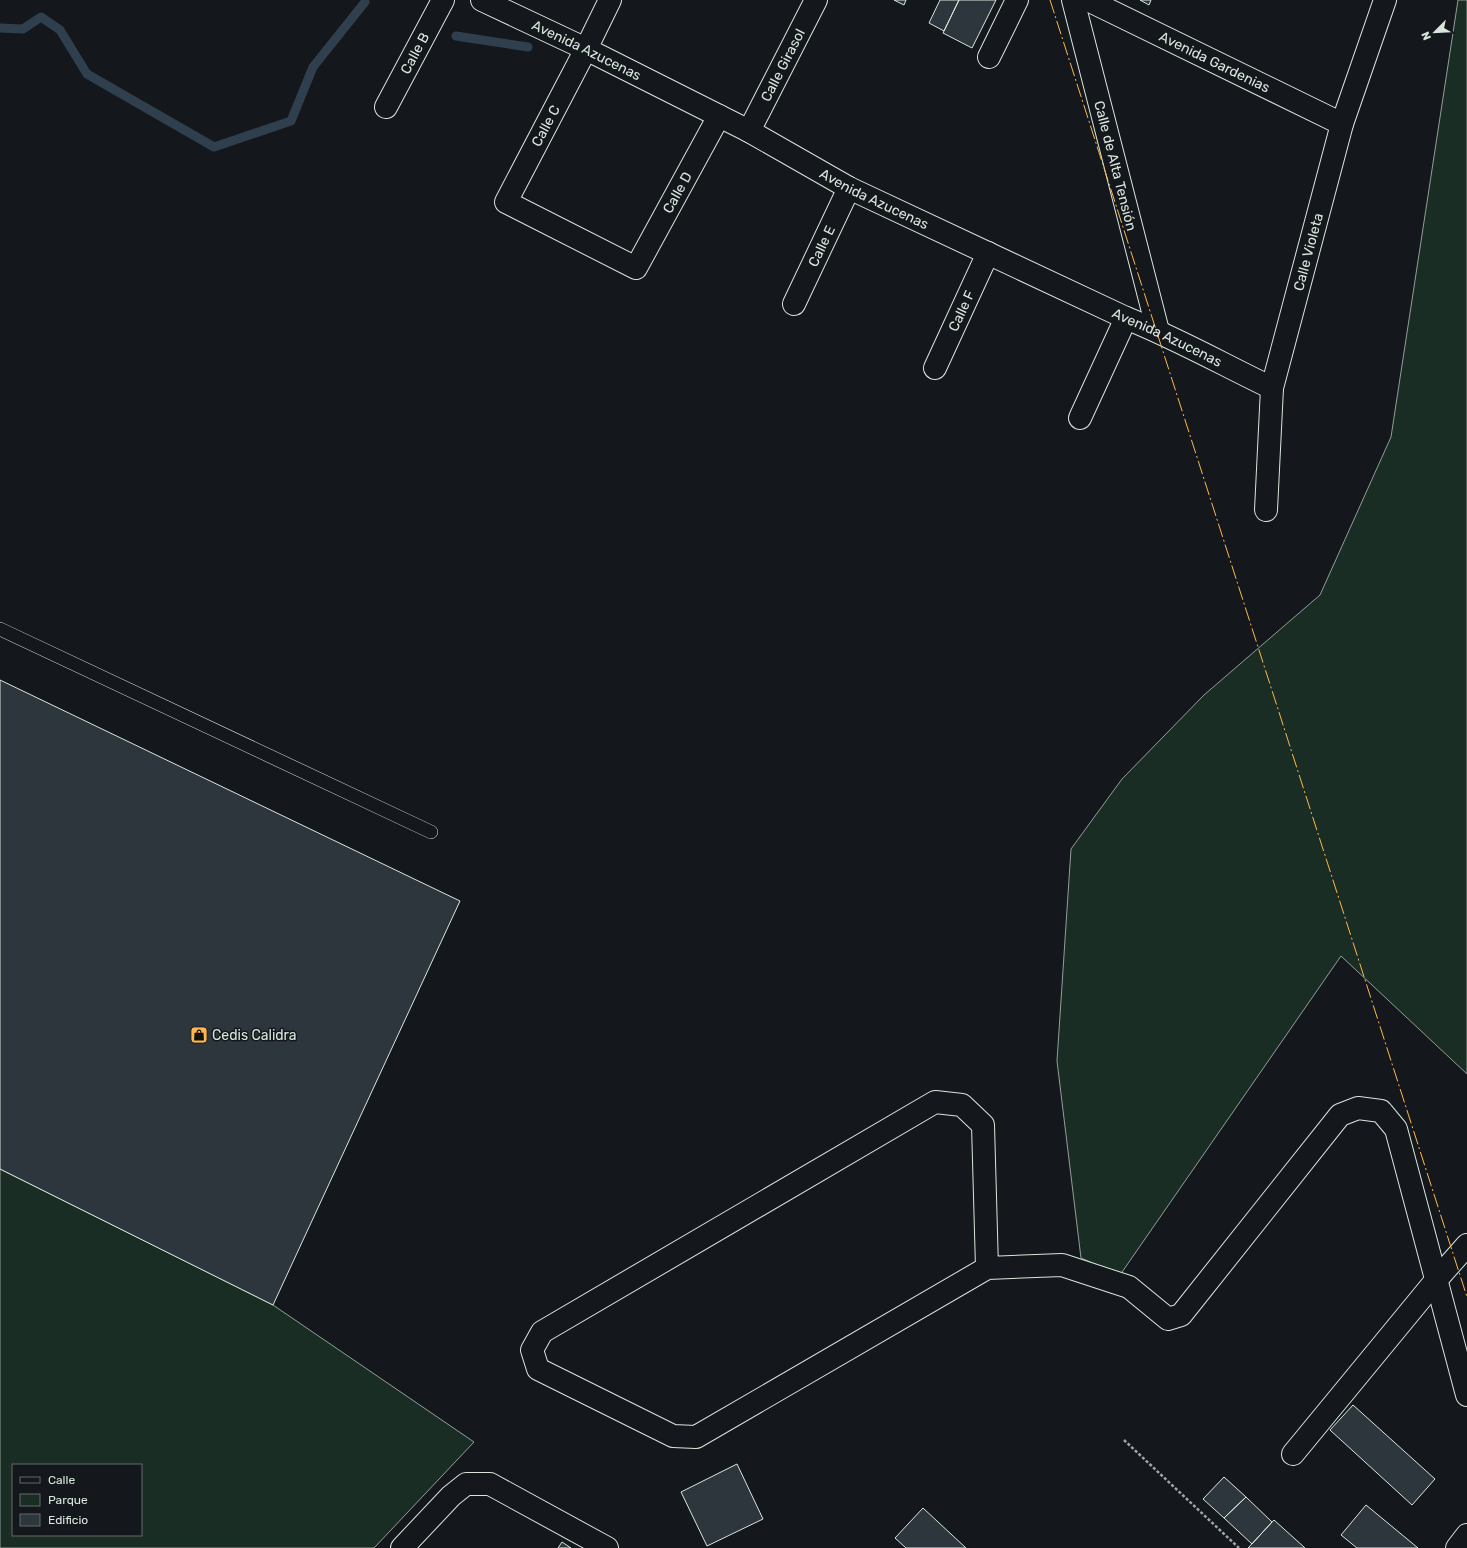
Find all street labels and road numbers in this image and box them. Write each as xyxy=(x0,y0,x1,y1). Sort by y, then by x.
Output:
street label: Avenida Azucenas xyxy=(529,16,644,84)
street label: Calle Girasol xyxy=(757,26,808,104)
street label: Avenida Gardenias xyxy=(1157,28,1273,96)
street label: Calle B xyxy=(397,30,433,77)
street label: Calle de Alta Tensión xyxy=(1091,99,1140,232)
street label: Calle C xyxy=(528,102,564,150)
street label: Avenida Azucenas xyxy=(817,165,931,233)
street label: Calle D xyxy=(659,169,695,216)
street label: Calle Violeta xyxy=(1290,211,1327,293)
street label: Calle E xyxy=(804,223,838,270)
street label: Calle F xyxy=(945,288,978,334)
street label: Avenida Azucenas xyxy=(1110,304,1225,370)

